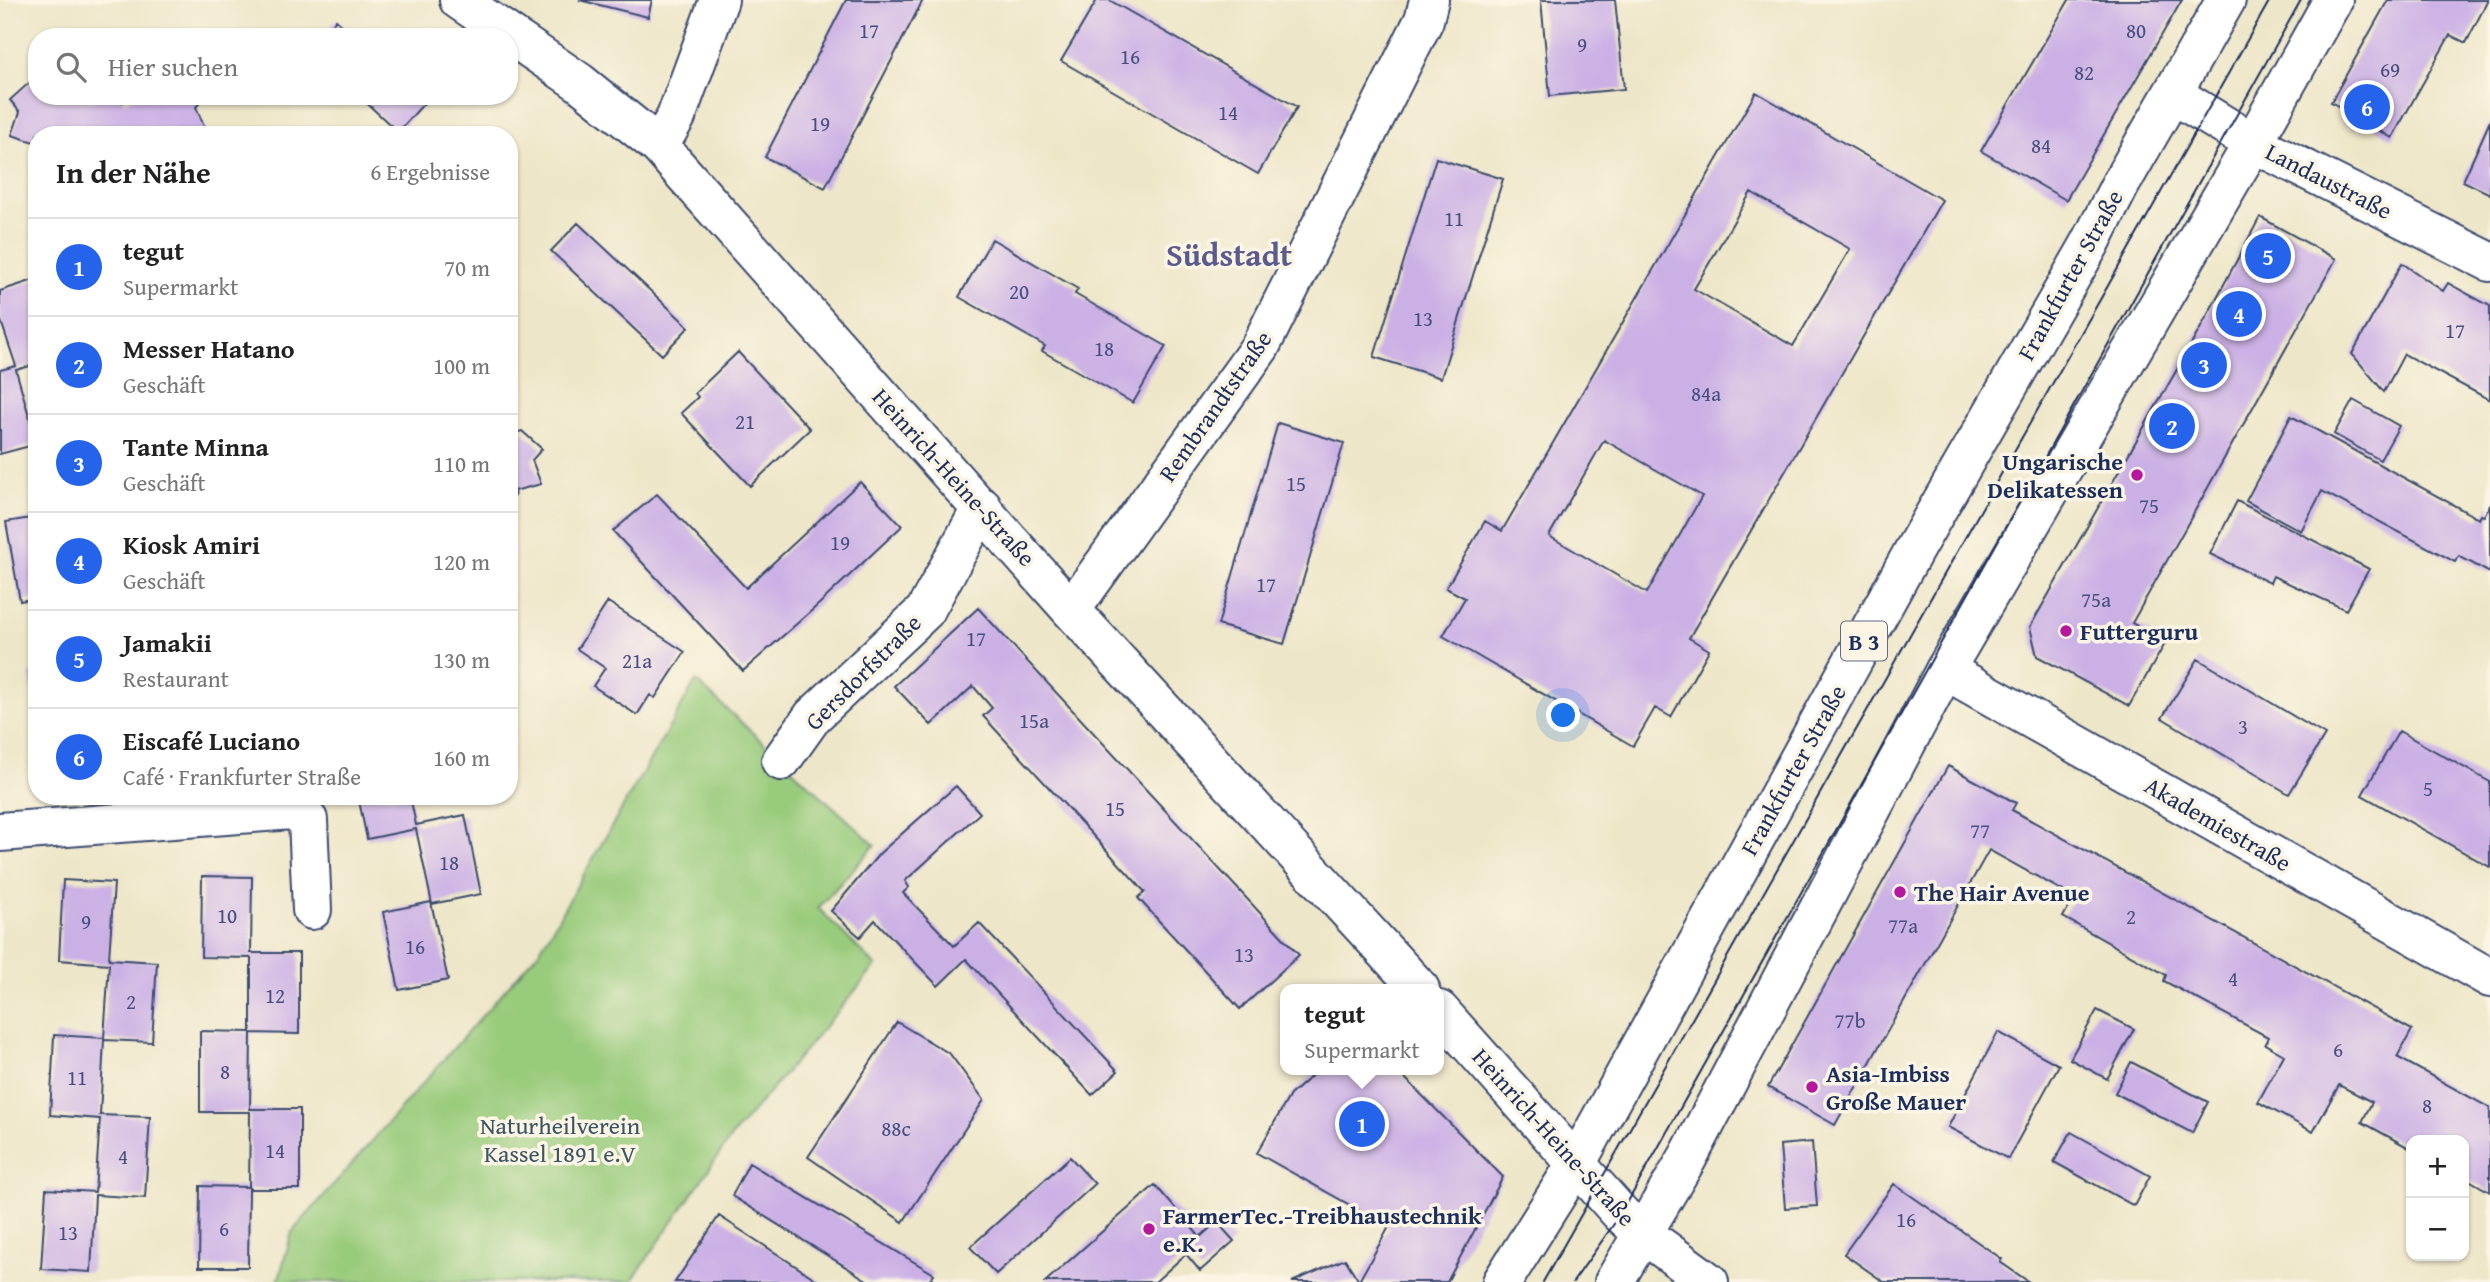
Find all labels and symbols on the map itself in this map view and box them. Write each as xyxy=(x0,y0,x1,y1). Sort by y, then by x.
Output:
house number: 17 xyxy=(859,15,879,46)
house number: 80 xyxy=(2126,15,2146,46)
house number: 9 xyxy=(1577,29,1587,60)
house number: 16 xyxy=(1120,41,1140,72)
house number: 69 xyxy=(2380,54,2400,85)
house number: 82 xyxy=(2074,57,2094,88)
pin: 6 xyxy=(2344,81,2390,133)
house number: 14 xyxy=(1218,97,1238,128)
house number: 19 xyxy=(810,108,830,139)
house number: 84 xyxy=(2031,130,2051,161)
street label: Landaustraße xyxy=(2260,134,2398,228)
street label: Frankfurter Straße xyxy=(2009,183,2131,367)
house number: 11 xyxy=(1444,203,1464,234)
pin: 5 xyxy=(2245,230,2291,282)
district label: Südstadt xyxy=(1166,231,1292,278)
house number: 20 xyxy=(1009,276,1029,307)
pin: 4 xyxy=(2216,288,2262,340)
house number: 13 xyxy=(1413,303,1433,334)
house number: 17 xyxy=(2445,315,2465,346)
street label: Rembrandtstraße xyxy=(1150,323,1280,489)
house number: 18 xyxy=(1094,333,1114,364)
pin: 3 xyxy=(2181,339,2227,391)
house number: 84a xyxy=(1691,378,1721,409)
street label: Heinrich-Heine-Straße xyxy=(864,380,1044,574)
pin: 2 xyxy=(2149,400,2195,452)
house number: 21 xyxy=(735,406,755,437)
place label: Ungarische Delikatessen xyxy=(1987,444,2123,507)
marker: Ungarische Delikatessen xyxy=(2129,467,2145,483)
house number: 15 xyxy=(1286,468,1306,499)
house number: 75 xyxy=(2139,490,2159,521)
house number: 19 xyxy=(830,527,850,558)
house number: 17 xyxy=(1256,569,1276,600)
house number: 75a xyxy=(2081,584,2111,615)
street label: Gersdorfstraße xyxy=(797,606,929,738)
place label: Futterguru xyxy=(2080,614,2199,649)
road number: B 3 xyxy=(1841,622,1887,660)
house number: 17 xyxy=(966,623,986,654)
marker: Futterguru xyxy=(2058,623,2074,639)
house number: 21a xyxy=(622,645,652,676)
street label: Frankfurter Straße xyxy=(1732,678,1854,862)
your location xyxy=(1546,698,1580,732)
house number: 15a xyxy=(1019,705,1049,736)
house number: 3 xyxy=(2238,711,2248,742)
street label: Akademiestraße xyxy=(2138,768,2298,880)
house number: 5 xyxy=(2423,773,2433,804)
house number: 15 xyxy=(1105,793,1125,824)
house number: 77 xyxy=(1970,815,1990,846)
house number: 18 xyxy=(439,847,459,878)
place label: The Hair Avenue xyxy=(1914,875,2090,910)
marker: The Hair Avenue xyxy=(1892,884,1908,900)
house number: 10 xyxy=(217,900,237,931)
house number: 2 xyxy=(2126,901,2136,932)
house number: 9 xyxy=(81,906,91,937)
house number: 77a xyxy=(1888,910,1918,941)
house number: 16 xyxy=(405,931,425,962)
house number: 13 xyxy=(1234,939,1254,970)
house number: 4 xyxy=(2228,963,2238,994)
house number: 12 xyxy=(265,980,285,1011)
house number: 2 xyxy=(126,986,136,1017)
house number: 77b xyxy=(1834,1005,1866,1036)
house number: 6 xyxy=(2333,1034,2343,1065)
street label: Heinrich-Heine-Straße xyxy=(1464,1040,1644,1234)
house number: 8 xyxy=(220,1056,230,1087)
place label: Asia-Imbiss Große Mauer xyxy=(1826,1056,1966,1119)
house number: 11 xyxy=(67,1062,87,1093)
marker: Asia-Imbiss Große Mauer xyxy=(1804,1079,1820,1095)
house number: 8 xyxy=(2422,1090,2432,1121)
pin: 1 xyxy=(1339,1098,1385,1150)
park label: Naturheilverein Kassel 1891 e.V xyxy=(480,1108,641,1171)
house number: 88c xyxy=(881,1113,911,1144)
house number: 14 xyxy=(265,1135,285,1166)
house number: 4 xyxy=(118,1141,128,1172)
place label: FarmerTec.-Treibhaustechnik e.K. xyxy=(1163,1198,1482,1261)
house number: 16 xyxy=(1896,1204,1916,1235)
house number: 6 xyxy=(219,1213,229,1244)
house number: 13 xyxy=(58,1217,78,1248)
marker: FarmerTec.-Treibhaustechnik e.K. xyxy=(1141,1221,1157,1237)

